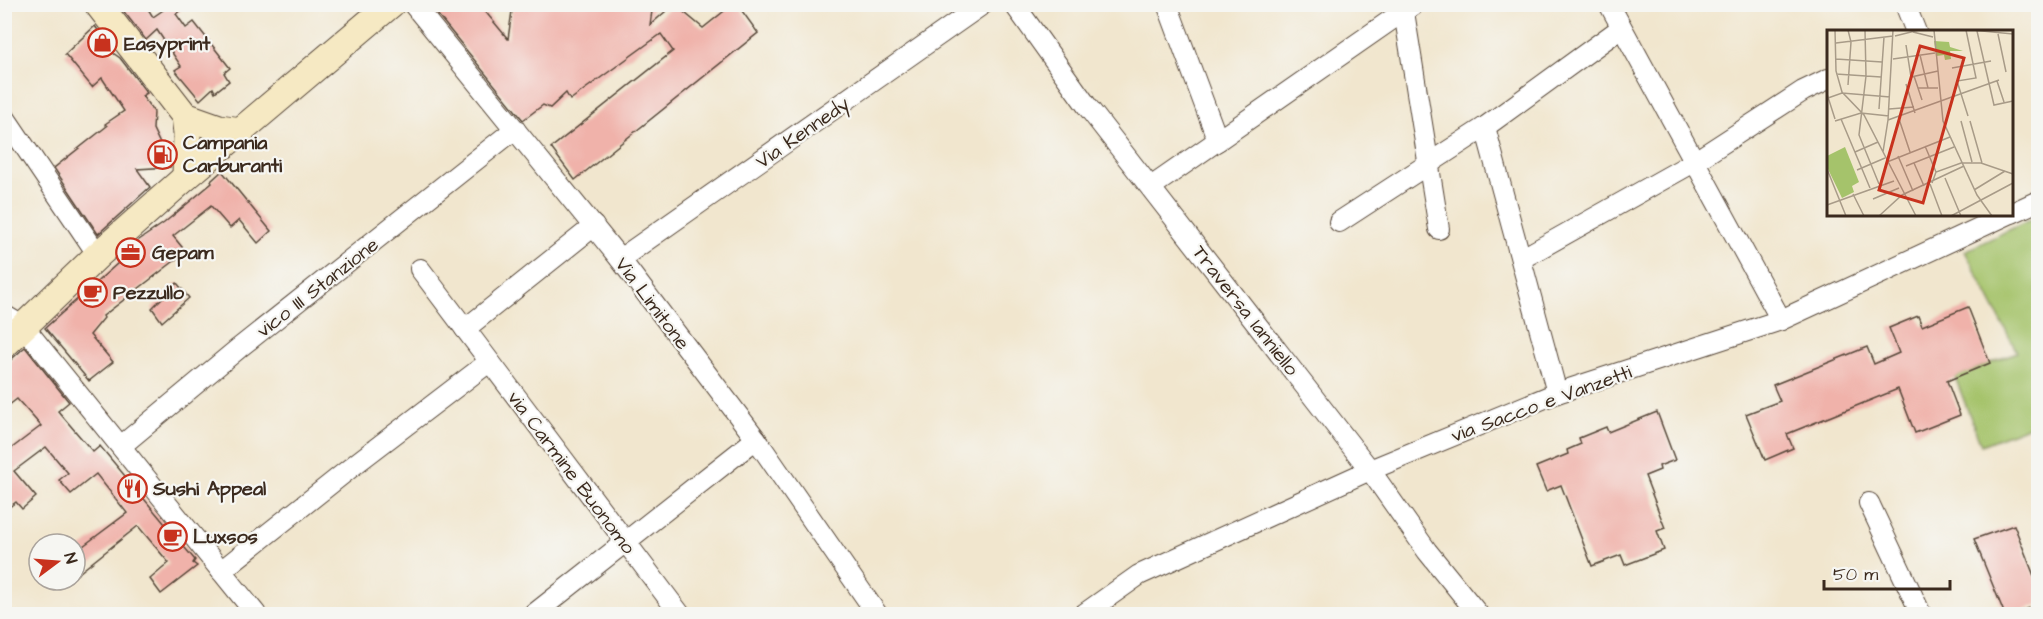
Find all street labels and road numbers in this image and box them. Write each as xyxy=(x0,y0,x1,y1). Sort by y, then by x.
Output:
street label: Via Kennedy xyxy=(750,90,856,176)
street label: vico III Stanzione xyxy=(250,231,385,345)
street label: Traversa Ianniello xyxy=(1185,239,1305,382)
street label: Via Limitone xyxy=(608,252,696,356)
street label: via Sacco e Vanzetti xyxy=(1447,358,1636,450)
street label: via Carmine Buonomo xyxy=(500,385,642,560)

